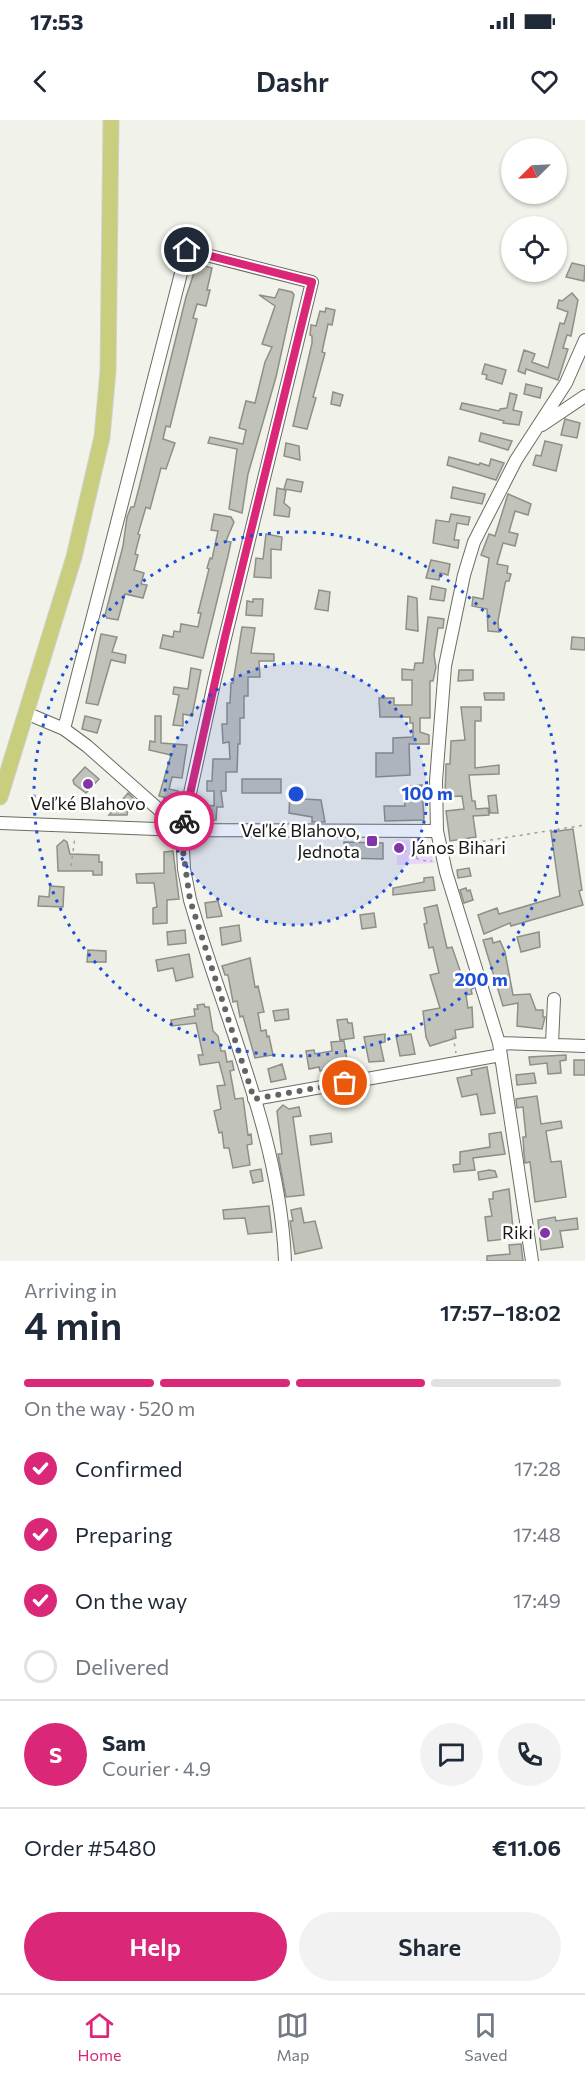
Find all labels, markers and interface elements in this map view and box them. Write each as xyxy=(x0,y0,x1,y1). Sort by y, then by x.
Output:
text: 17:53 xyxy=(30,8,84,35)
icon: back xyxy=(24,65,57,98)
text: Dashr xyxy=(256,65,329,98)
icon: heart xyxy=(528,65,561,98)
north arrow xyxy=(501,138,567,204)
map controls xyxy=(501,138,567,282)
button: locate xyxy=(501,216,567,282)
pin xyxy=(161,224,212,275)
icon: home xyxy=(170,233,203,266)
marker: Veľké Blahovo xyxy=(81,777,95,791)
text: 100 m xyxy=(401,782,453,804)
centre of rings xyxy=(286,784,306,804)
courier xyxy=(154,791,214,851)
place label: Veľké Blahovo xyxy=(30,792,146,814)
icon: bike xyxy=(168,805,201,838)
place label: Veľké Blahovo, Jednota xyxy=(241,819,360,862)
marker: Veľké Blahovo, Jednota xyxy=(365,834,379,848)
place label: János Bihari xyxy=(411,836,506,858)
marker: János Bihari xyxy=(392,841,406,855)
text: 200 m xyxy=(454,968,508,990)
pin xyxy=(319,1057,370,1108)
icon: bag xyxy=(328,1066,361,1099)
place label: Riki xyxy=(502,1221,533,1243)
marker: Riki xyxy=(538,1226,552,1240)
text: Arriving in xyxy=(24,1278,117,1302)
text: 17:57–18:02 xyxy=(440,1299,561,1326)
text: 4 min xyxy=(24,1300,122,1348)
text: On the way · 520 m xyxy=(24,1396,195,1420)
icon: check xyxy=(24,1452,57,1485)
text: Confirmed xyxy=(75,1455,182,1482)
text: 17:28 xyxy=(514,1456,561,1480)
icon: check xyxy=(24,1518,57,1551)
text: Preparing xyxy=(75,1521,172,1548)
text: 17:48 xyxy=(513,1522,561,1546)
icon: check xyxy=(24,1584,57,1617)
text: On the way xyxy=(75,1587,187,1614)
text: 17:49 xyxy=(513,1588,561,1612)
text: Delivered xyxy=(75,1653,169,1680)
button: chat xyxy=(420,1723,483,1786)
button: phone xyxy=(498,1723,561,1786)
text: Sam xyxy=(102,1729,146,1756)
text: S xyxy=(49,1741,62,1768)
text: Courier · 4.9 xyxy=(102,1756,211,1780)
text: Order #5480 xyxy=(24,1834,156,1861)
text: €11.06 xyxy=(492,1834,561,1861)
button: Help xyxy=(24,1912,287,1981)
button: Share xyxy=(299,1912,561,1981)
tab: Home xyxy=(77,2009,121,2064)
tab: Map xyxy=(276,2009,309,2064)
tab: Saved xyxy=(464,2009,508,2064)

